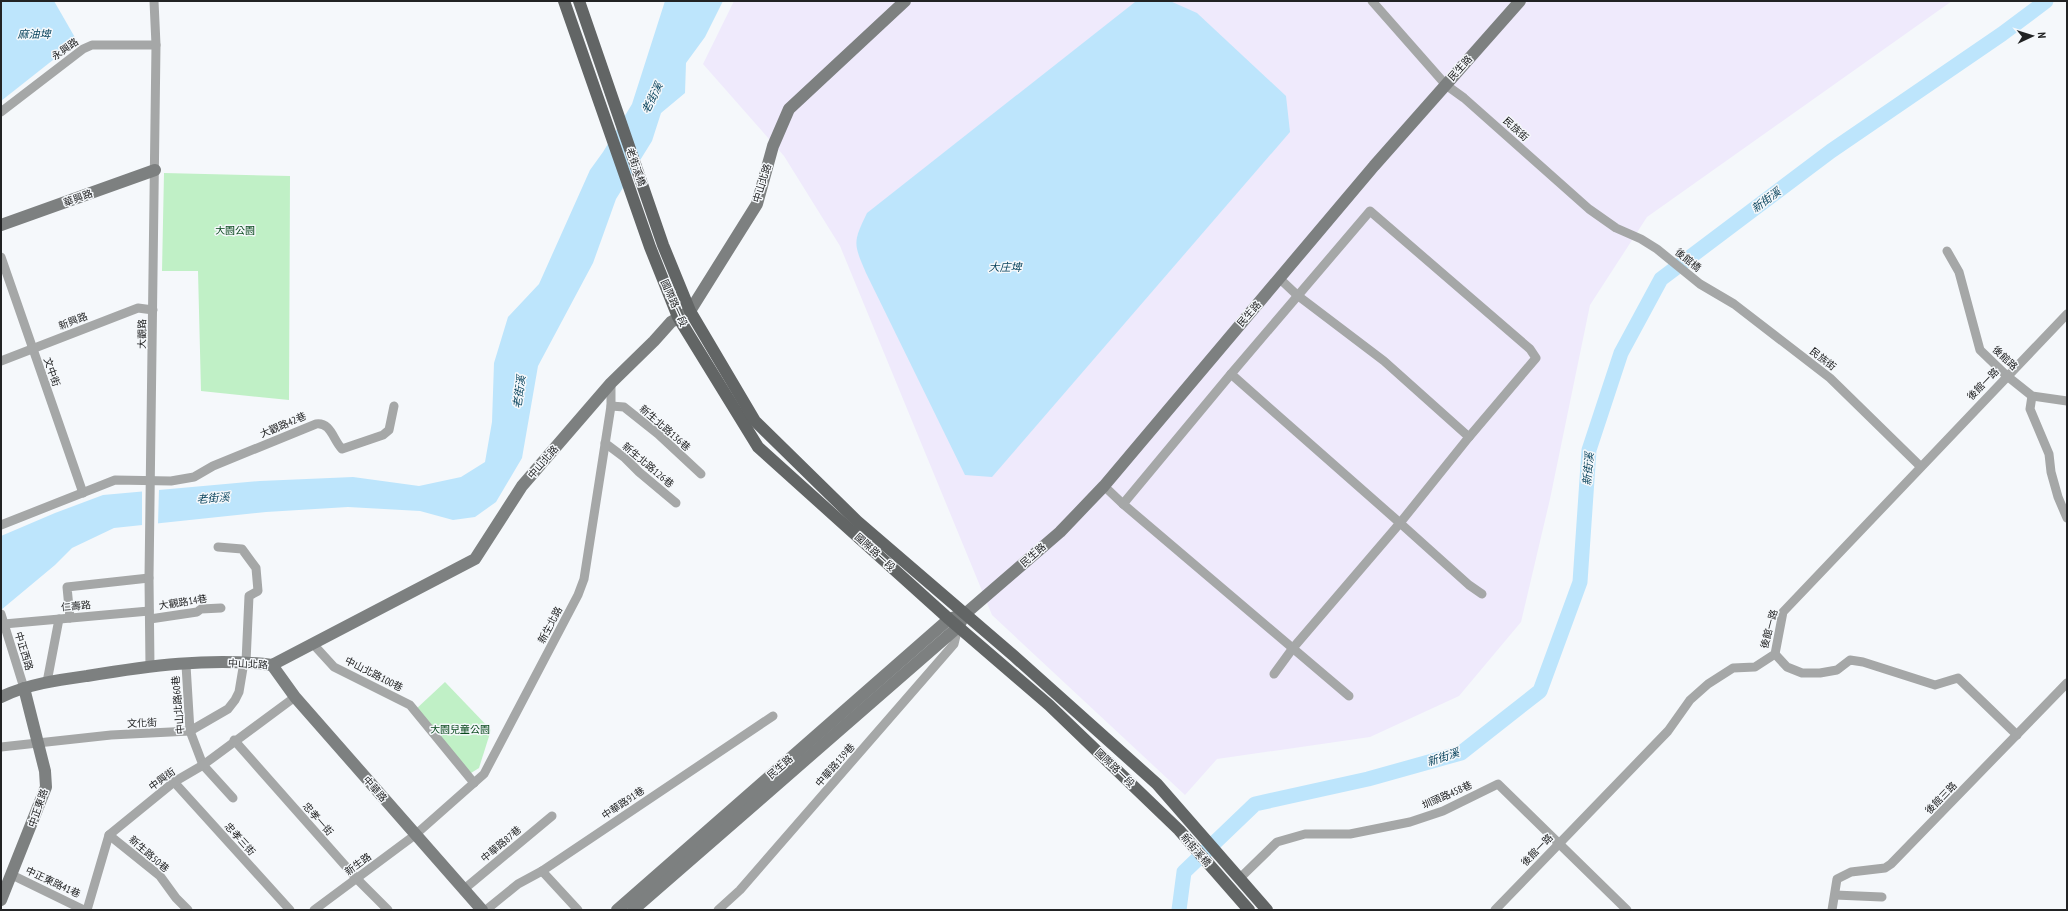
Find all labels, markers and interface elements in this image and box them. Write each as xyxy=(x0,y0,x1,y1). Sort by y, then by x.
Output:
north arrow xyxy=(2012,16,2052,56)
water label: 麻油埤 xyxy=(18,27,52,41)
text: N xyxy=(2035,32,2049,39)
street label: 永興路 xyxy=(49,35,81,63)
street label: 民生路 xyxy=(1445,53,1475,83)
water label: 老街溪 xyxy=(638,78,666,116)
street label: 民族街 xyxy=(1501,114,1531,144)
street label: 老街溪橋 xyxy=(623,146,649,188)
street label: 中山北路 xyxy=(750,162,774,204)
water label: 新街溪 xyxy=(1749,183,1785,216)
street label: 華興路 xyxy=(62,187,94,209)
park label: 大園公園 xyxy=(215,224,255,237)
street label: 後館橋 xyxy=(1672,246,1704,274)
water label: 大庄埤 xyxy=(989,260,1023,274)
street label: 國際路一段 xyxy=(658,278,690,328)
street label: 民生路 xyxy=(1234,298,1264,330)
street label: 新興路 xyxy=(57,310,89,332)
street label: 大觀路 xyxy=(135,319,149,349)
street label: 後館路 xyxy=(1990,343,2020,373)
street label: 民族街 xyxy=(1807,345,1839,373)
street label: 文中街 xyxy=(41,356,63,388)
street label: 後館一路 xyxy=(1964,365,2002,403)
water label: 老街溪 xyxy=(510,373,529,409)
street label: 新生北路136巷 xyxy=(637,402,693,454)
street label: 大觀路42巷 xyxy=(258,409,308,441)
street label: 新生北路126巷 xyxy=(619,440,677,490)
street label: 中山北路 xyxy=(525,443,561,481)
water label: 新街溪 xyxy=(1580,450,1597,486)
water label: 老街溪 xyxy=(196,490,232,506)
street label: 國際路一段 xyxy=(852,530,898,574)
street label: 民生路 xyxy=(1017,540,1049,570)
street label: 大觀路14巷 xyxy=(158,592,208,612)
street label: 仁壽路 xyxy=(60,598,92,614)
street label: 新生北路 xyxy=(535,604,565,646)
street label: 後館一路 xyxy=(1758,608,1780,650)
street label: 中正西路 xyxy=(12,630,36,672)
street label: 中山北路100巷 xyxy=(343,654,405,694)
street label: 中山北路 xyxy=(228,656,268,672)
street label: 中山北路60巷 xyxy=(169,675,187,735)
street label: 文化街 xyxy=(127,716,157,730)
park label: 大園兒童公園 xyxy=(430,723,490,736)
street label: 中華路139巷 xyxy=(813,741,857,789)
water label: 新街溪 xyxy=(1425,745,1463,769)
street label: 國際路一段 xyxy=(1093,746,1137,790)
street label: 民生路 xyxy=(764,752,796,782)
street label: 中興街 xyxy=(146,765,178,793)
street label: 中華路 xyxy=(360,773,390,805)
street label: 圳頭路458巷 xyxy=(1420,778,1474,812)
street label: 後館三路 xyxy=(1922,779,1960,817)
street label: 中華路91巷 xyxy=(599,784,647,822)
street label: 中正東路 xyxy=(25,787,51,829)
street label: 忠孝一街 xyxy=(300,800,336,838)
street label: 忠孝三街 xyxy=(222,820,258,858)
street label: 中華路87巷 xyxy=(478,823,524,865)
street label: 新街溪橋 xyxy=(1178,831,1214,869)
street label: 後館一路 xyxy=(1518,831,1556,869)
street label: 新生路50巷 xyxy=(126,833,172,875)
street label: 新生路 xyxy=(342,850,374,878)
street label: 中正東路41巷 xyxy=(24,864,82,900)

